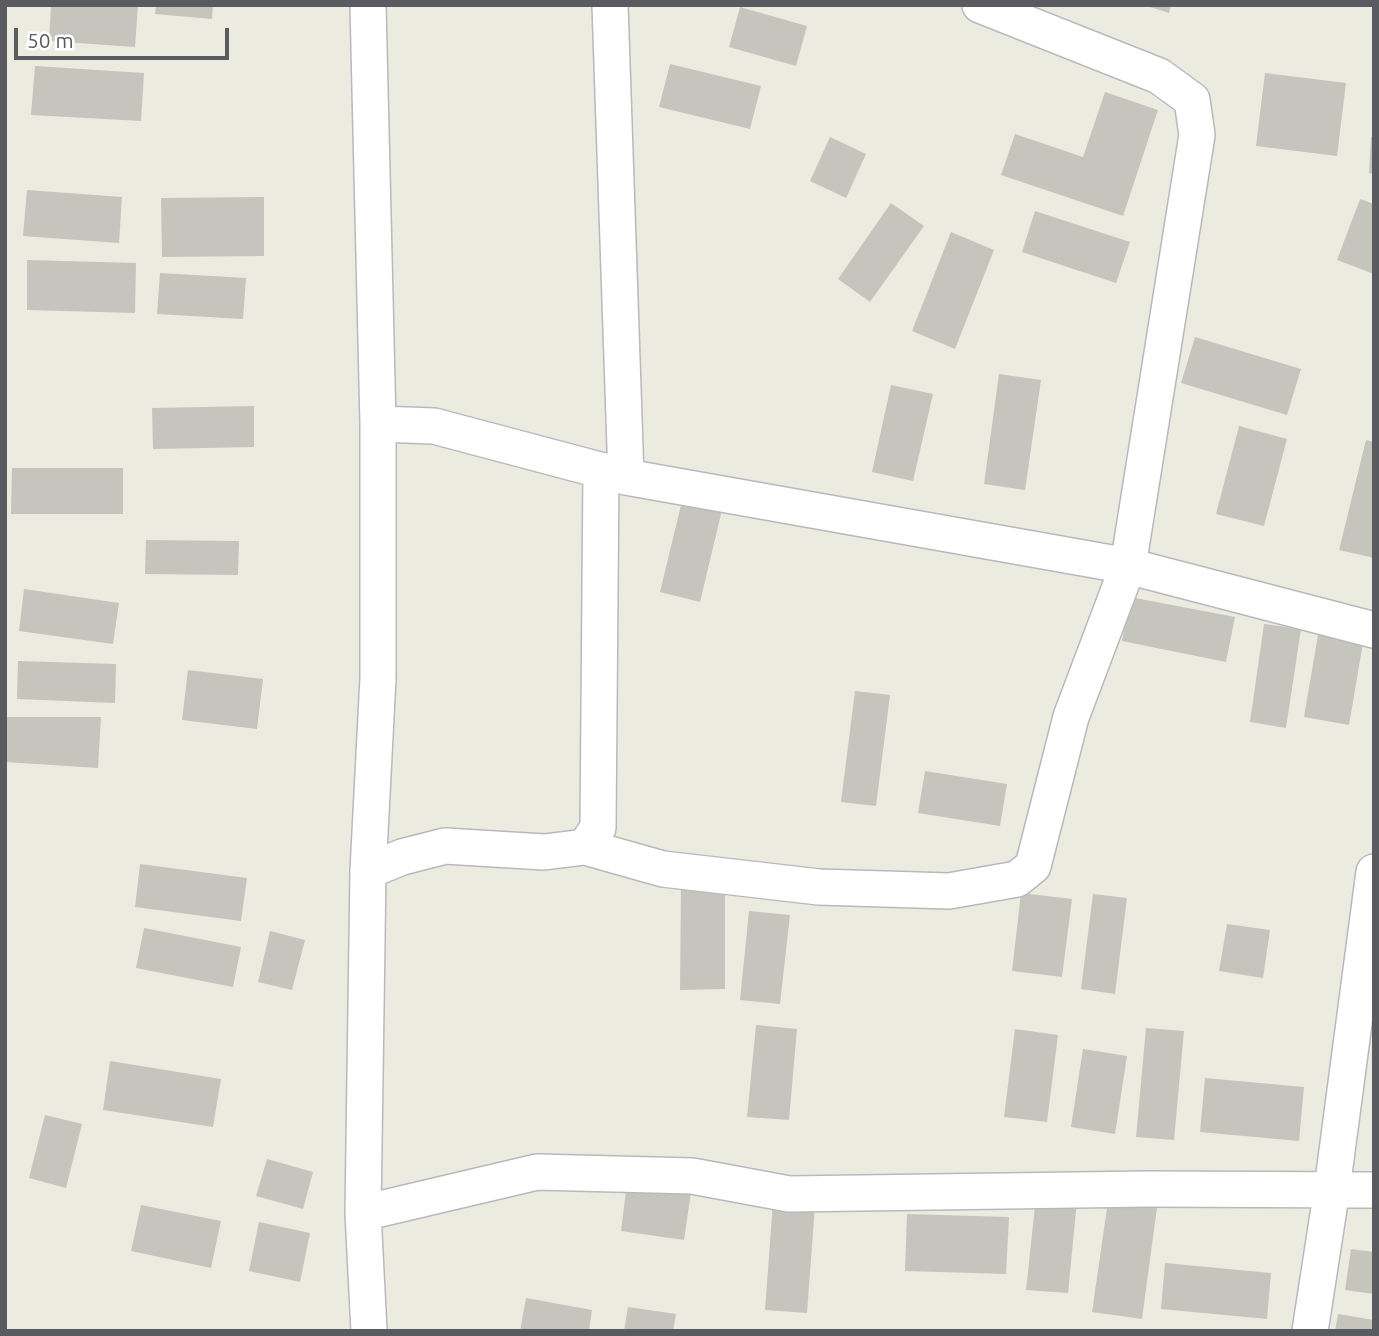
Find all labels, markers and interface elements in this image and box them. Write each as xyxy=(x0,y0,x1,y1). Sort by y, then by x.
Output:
scale bar xyxy=(18,14,233,58)
text: 50 m xyxy=(27,28,74,52)

